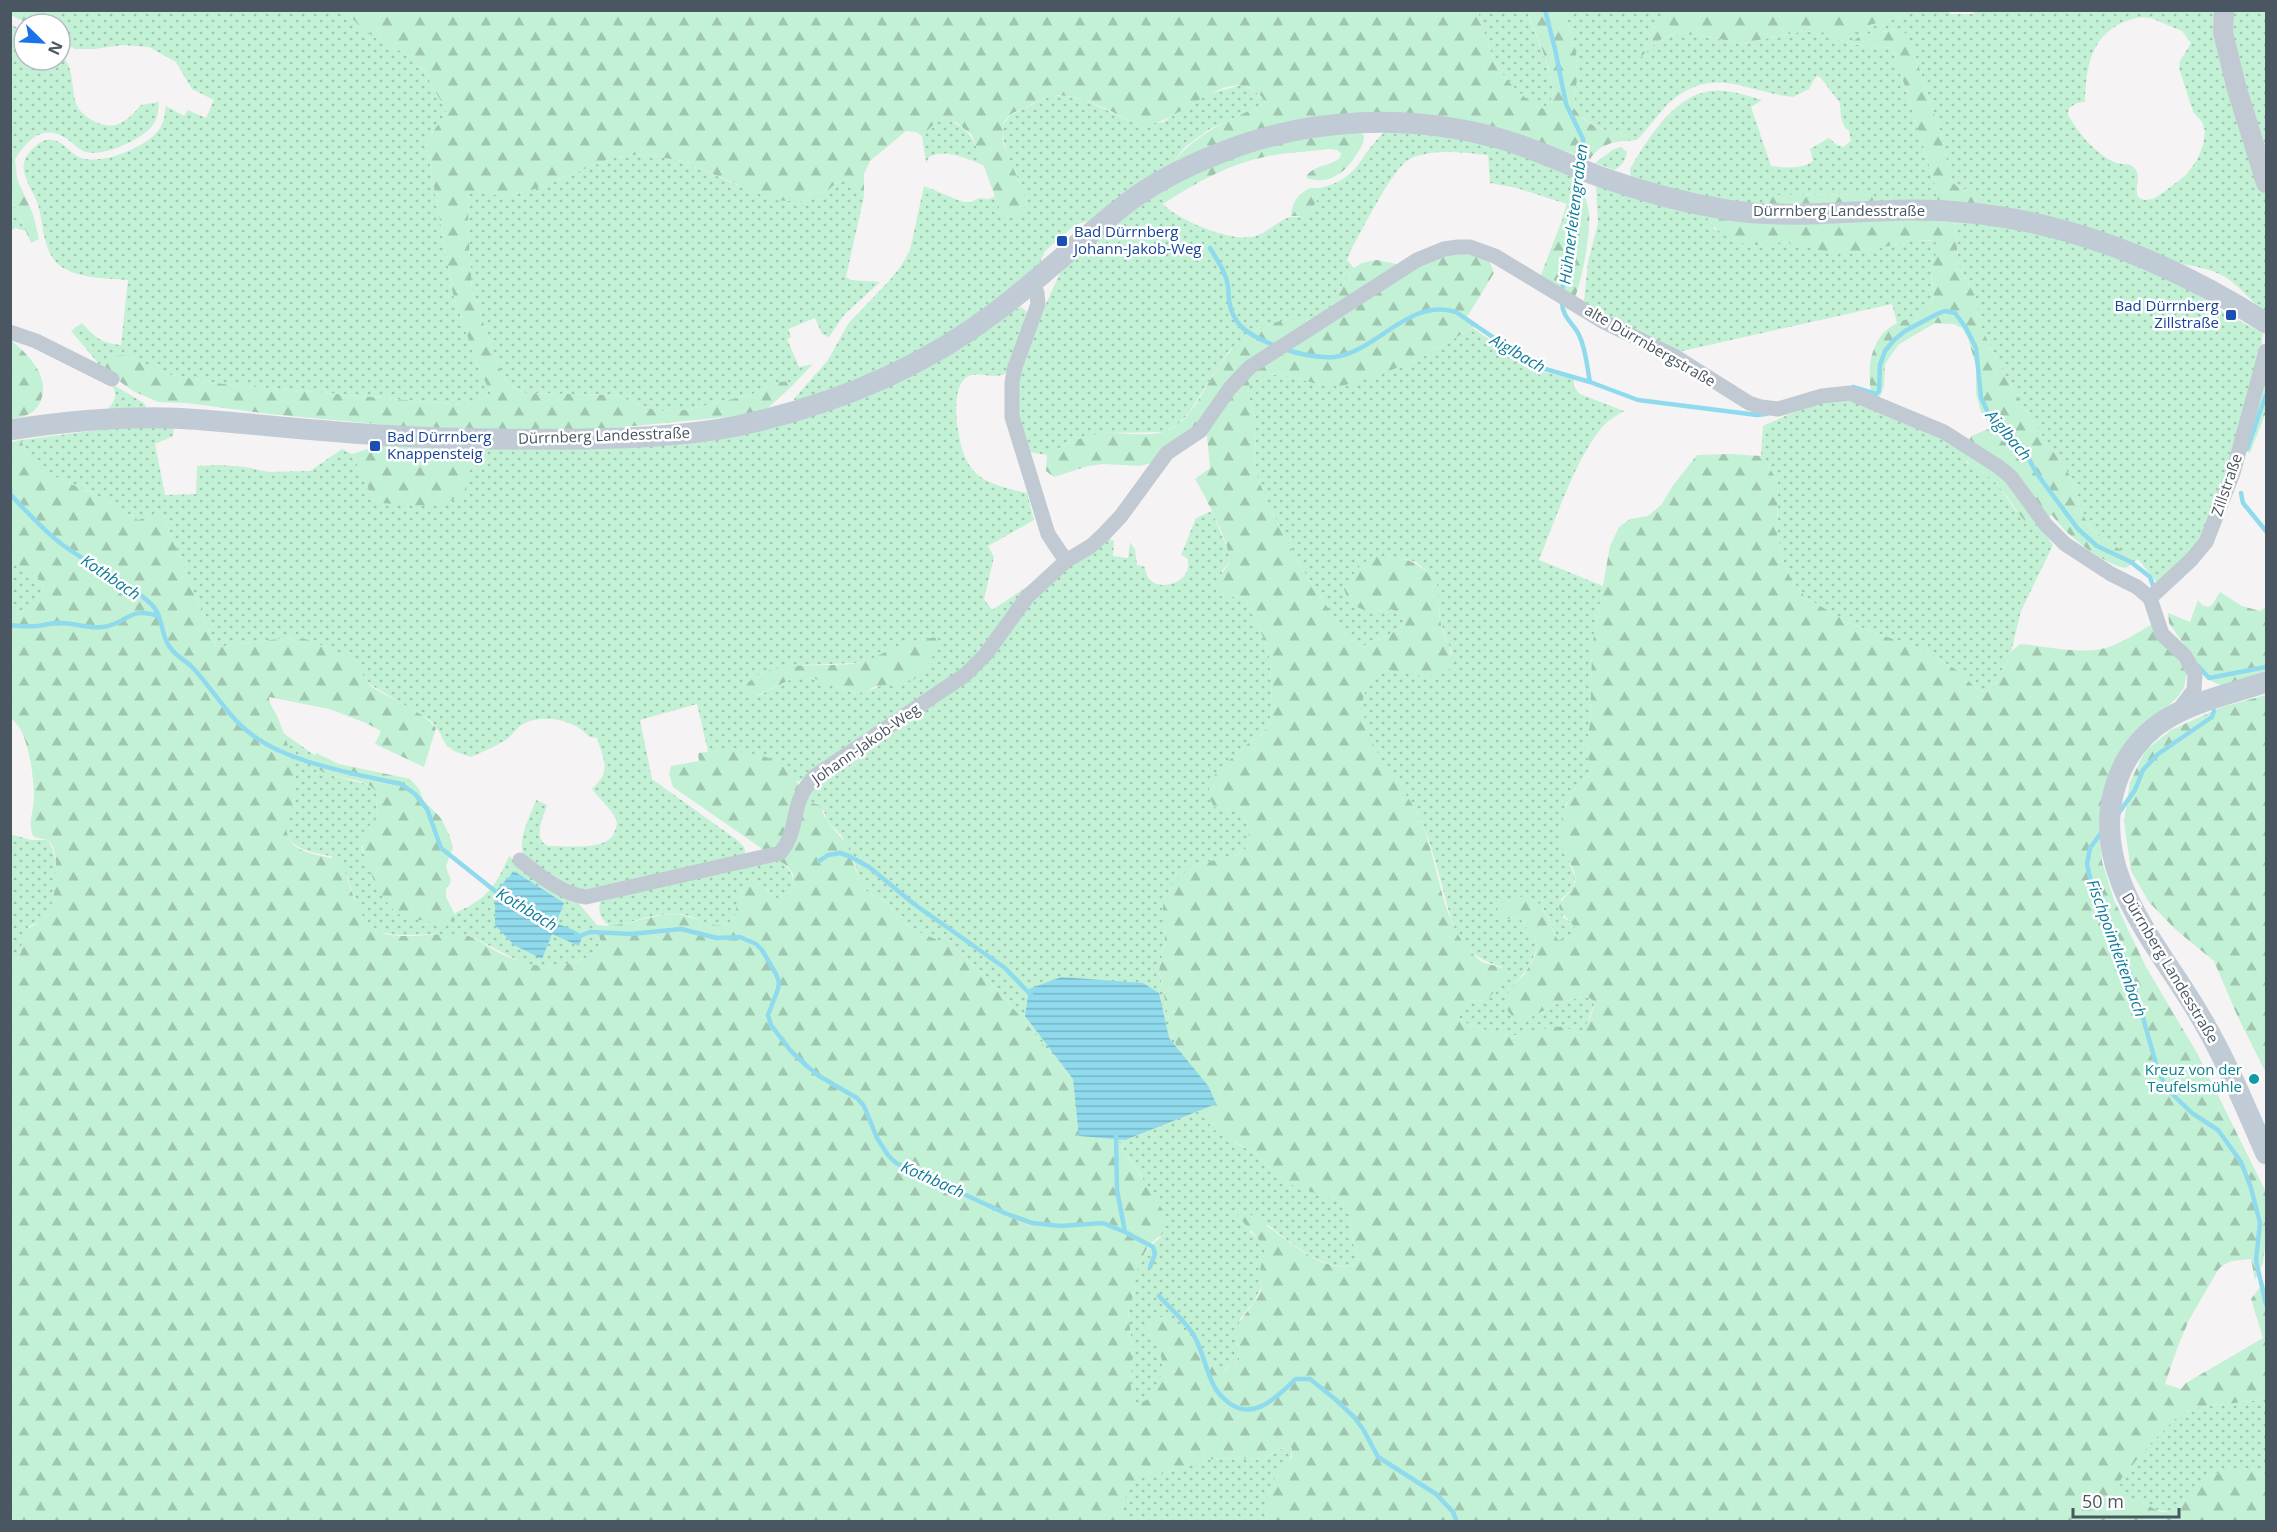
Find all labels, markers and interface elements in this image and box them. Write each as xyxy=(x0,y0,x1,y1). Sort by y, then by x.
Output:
north arrow xyxy=(12,12,72,72)
text: N xyxy=(43,38,68,59)
water label: Hühnerleitengraben xyxy=(1553,142,1593,286)
street label: Dürrnberg Landesstraße xyxy=(1753,200,1925,220)
place label: Bad Dürrnberg Johann-Jakob-Weg xyxy=(1072,221,1202,258)
marker: Bad Dürrnberg Johann-Jakob-Weg xyxy=(1055,234,1069,248)
place label: Bad Dürrnberg Zillstraße xyxy=(2114,295,2219,332)
street label: alte Dürrnbergstraße xyxy=(1581,299,1720,391)
marker: Bad Dürrnberg Zillstraße xyxy=(2224,308,2238,322)
water label: Aiglbach xyxy=(1486,328,1550,378)
water label: Aiglbach xyxy=(1981,404,2037,465)
street label: Dürrnberg Landesstraße xyxy=(518,422,690,448)
place label: Bad Dürrnberg Knappensteig xyxy=(387,426,492,463)
marker: Bad Dürrnberg Knappensteig xyxy=(368,439,382,453)
street label: Zillstraße xyxy=(2206,451,2246,519)
water label: Kothbach xyxy=(77,549,145,605)
street label: Johann-Jakob-Weg xyxy=(806,698,923,789)
water label: Fischpointleitenbach xyxy=(2082,876,2152,1020)
water label: Kothbach xyxy=(493,882,561,936)
street label: Dürrnberg Landesstraße xyxy=(2118,889,2224,1046)
place label: Kreuz von der Teufelsmühle xyxy=(2145,1059,2242,1096)
marker: Kreuz von der Teufelsmühle xyxy=(2247,1072,2261,1086)
water label: Kothbach xyxy=(898,1155,968,1203)
scale bar xyxy=(2073,1481,2180,1519)
text: 50 m xyxy=(2082,1489,2124,1513)

